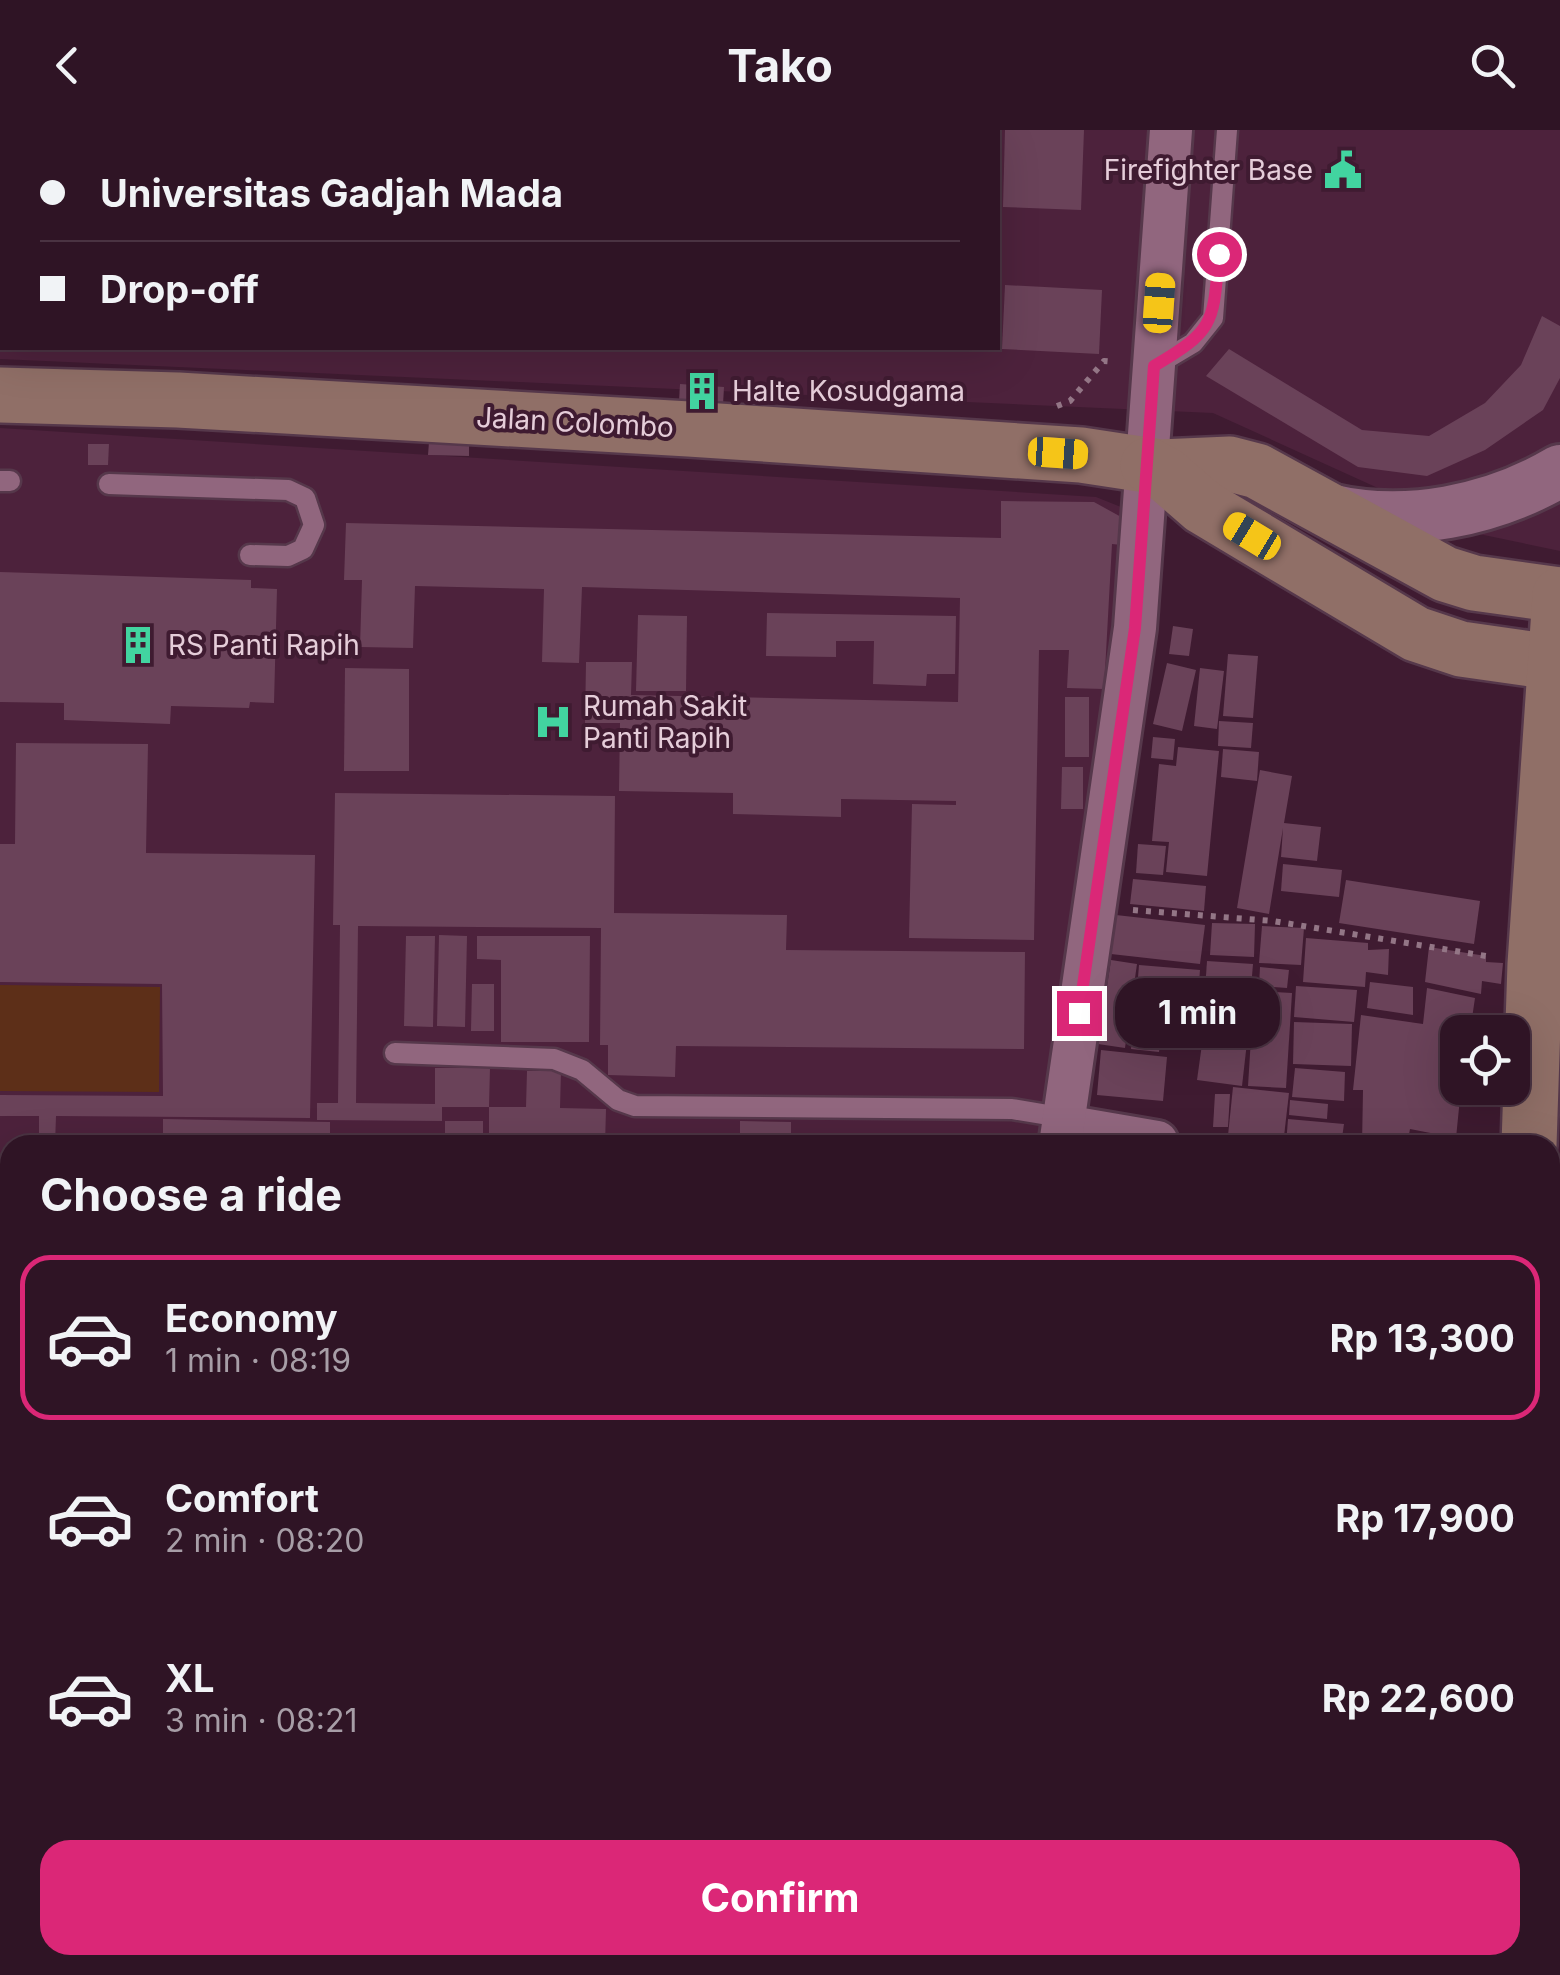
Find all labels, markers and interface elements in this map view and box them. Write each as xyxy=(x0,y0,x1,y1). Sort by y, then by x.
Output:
icon: back xyxy=(40,38,95,93)
text: Tako xyxy=(727,38,833,93)
icon: search xyxy=(1465,38,1520,93)
public building icon: Firefighter Base xyxy=(1322,149,1364,191)
place label: Firefighter Base xyxy=(1104,153,1313,187)
text: Universitas Gadjah Mada xyxy=(100,170,563,216)
route start xyxy=(1197,232,1242,277)
text: Drop-off xyxy=(100,266,259,312)
car xyxy=(1142,272,1176,334)
building icon: Halte Kosudgama xyxy=(681,370,723,412)
place label: Halte Kosudgama xyxy=(732,374,965,408)
street label: Jalan Colombo xyxy=(475,400,675,444)
car xyxy=(1027,436,1089,470)
car xyxy=(1219,508,1285,564)
building icon: RS Panti Rapih xyxy=(117,624,159,666)
place label: RS Panti Rapih xyxy=(168,628,360,662)
place label: Rumah Sakit Panti Rapih xyxy=(583,689,747,755)
hospital icon: Rumah Sakit Panti Rapih xyxy=(532,701,574,743)
callout: 1 min xyxy=(1114,978,1279,1048)
route end xyxy=(1057,991,1102,1036)
text: 1 min xyxy=(1158,993,1237,1032)
map controls xyxy=(1440,1015,1530,1105)
button: locate xyxy=(1440,1015,1530,1105)
text: Choose a ride xyxy=(40,1167,342,1222)
icon: car xyxy=(45,1293,135,1383)
text: Economy xyxy=(165,1295,338,1341)
text: Rp 13,300 xyxy=(1329,1315,1515,1361)
text: 1 min · 08:19 xyxy=(165,1341,351,1380)
icon: car xyxy=(45,1473,135,1563)
text: Comfort xyxy=(165,1475,319,1521)
text: Rp 17,900 xyxy=(1335,1495,1515,1541)
text: 2 min · 08:20 xyxy=(165,1521,364,1560)
icon: car xyxy=(45,1653,135,1743)
text: XL xyxy=(165,1655,215,1701)
text: Rp 22,600 xyxy=(1322,1675,1515,1721)
text: 3 min · 08:21 xyxy=(165,1701,357,1740)
button: Confirm xyxy=(40,1840,1520,1955)

